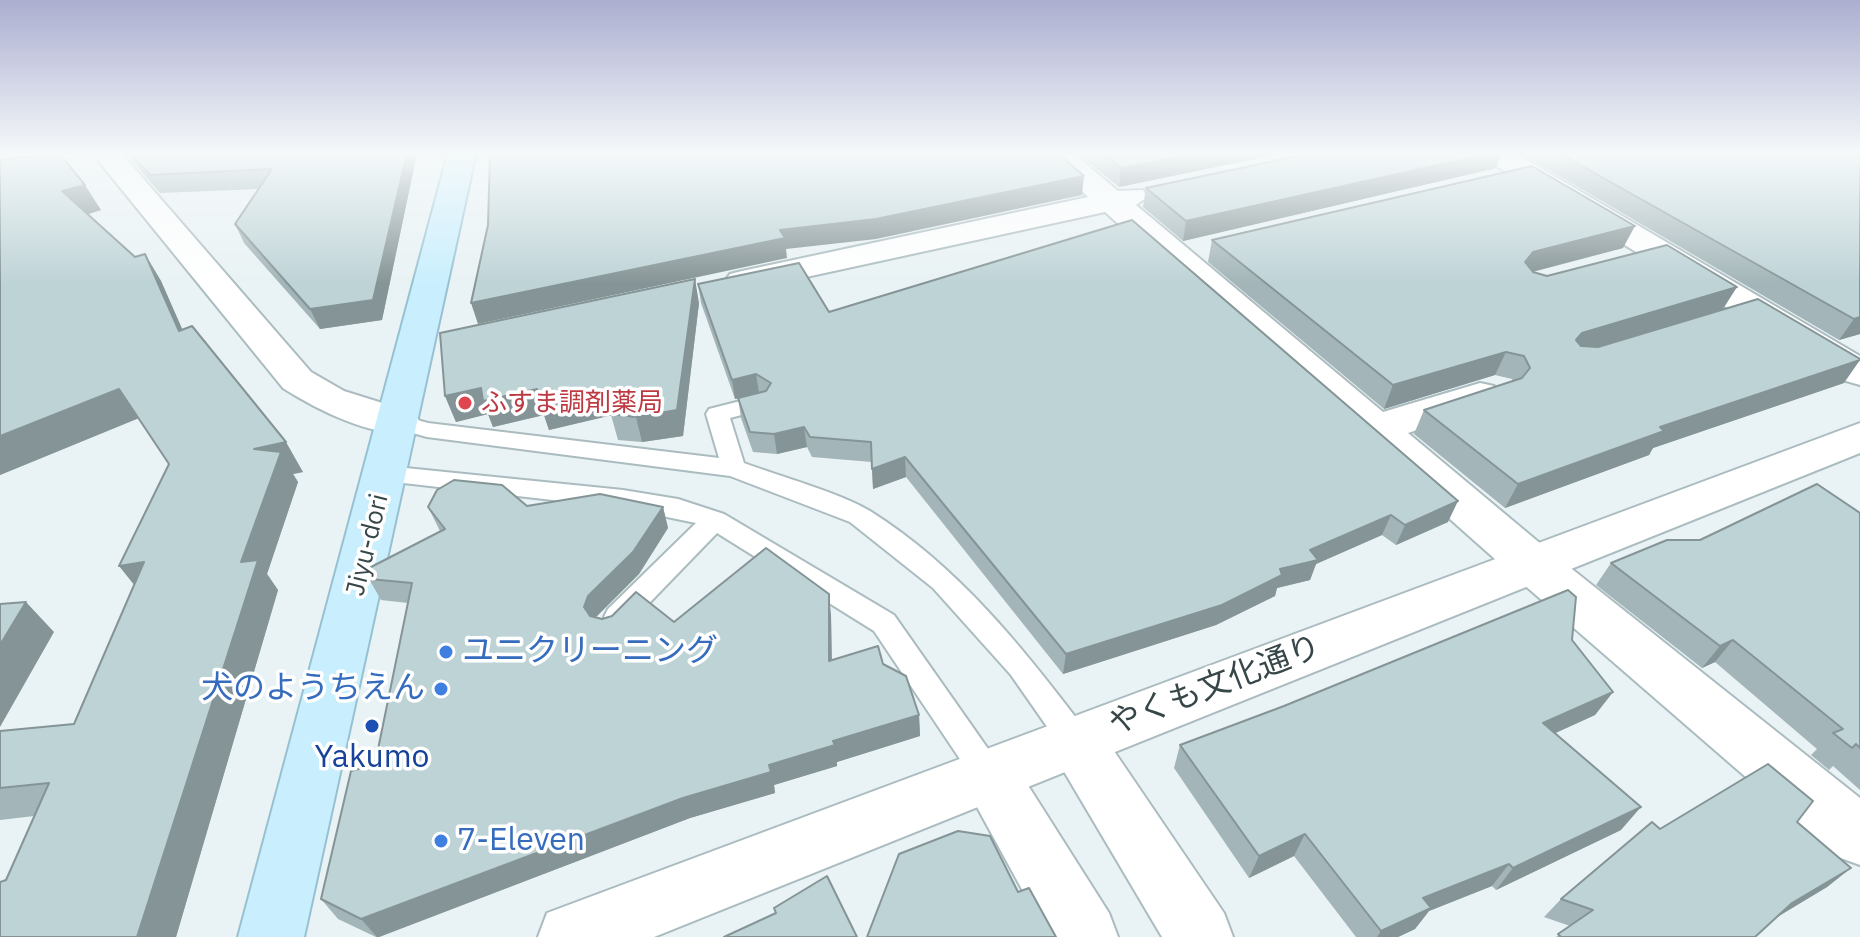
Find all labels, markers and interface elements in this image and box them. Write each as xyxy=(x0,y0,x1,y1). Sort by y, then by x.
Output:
place label: ふすま調剤薬局 xyxy=(481,387,663,419)
marker: ふすま調剤薬局 xyxy=(456,394,474,412)
street label: Jiyu-dori xyxy=(340,491,396,599)
street label: やくも文化通り xyxy=(1104,628,1326,744)
place label: ユニクリーニング xyxy=(462,633,718,671)
marker: ユニクリーニング xyxy=(437,643,455,661)
place label: 犬のようちえん xyxy=(201,670,425,708)
marker: 犬のようちえん xyxy=(432,680,450,698)
marker: Yakumo xyxy=(363,717,381,735)
place label: Yakumo xyxy=(314,739,430,777)
place label: 7-Eleven xyxy=(457,822,585,860)
marker: 7-Eleven xyxy=(432,832,450,850)

